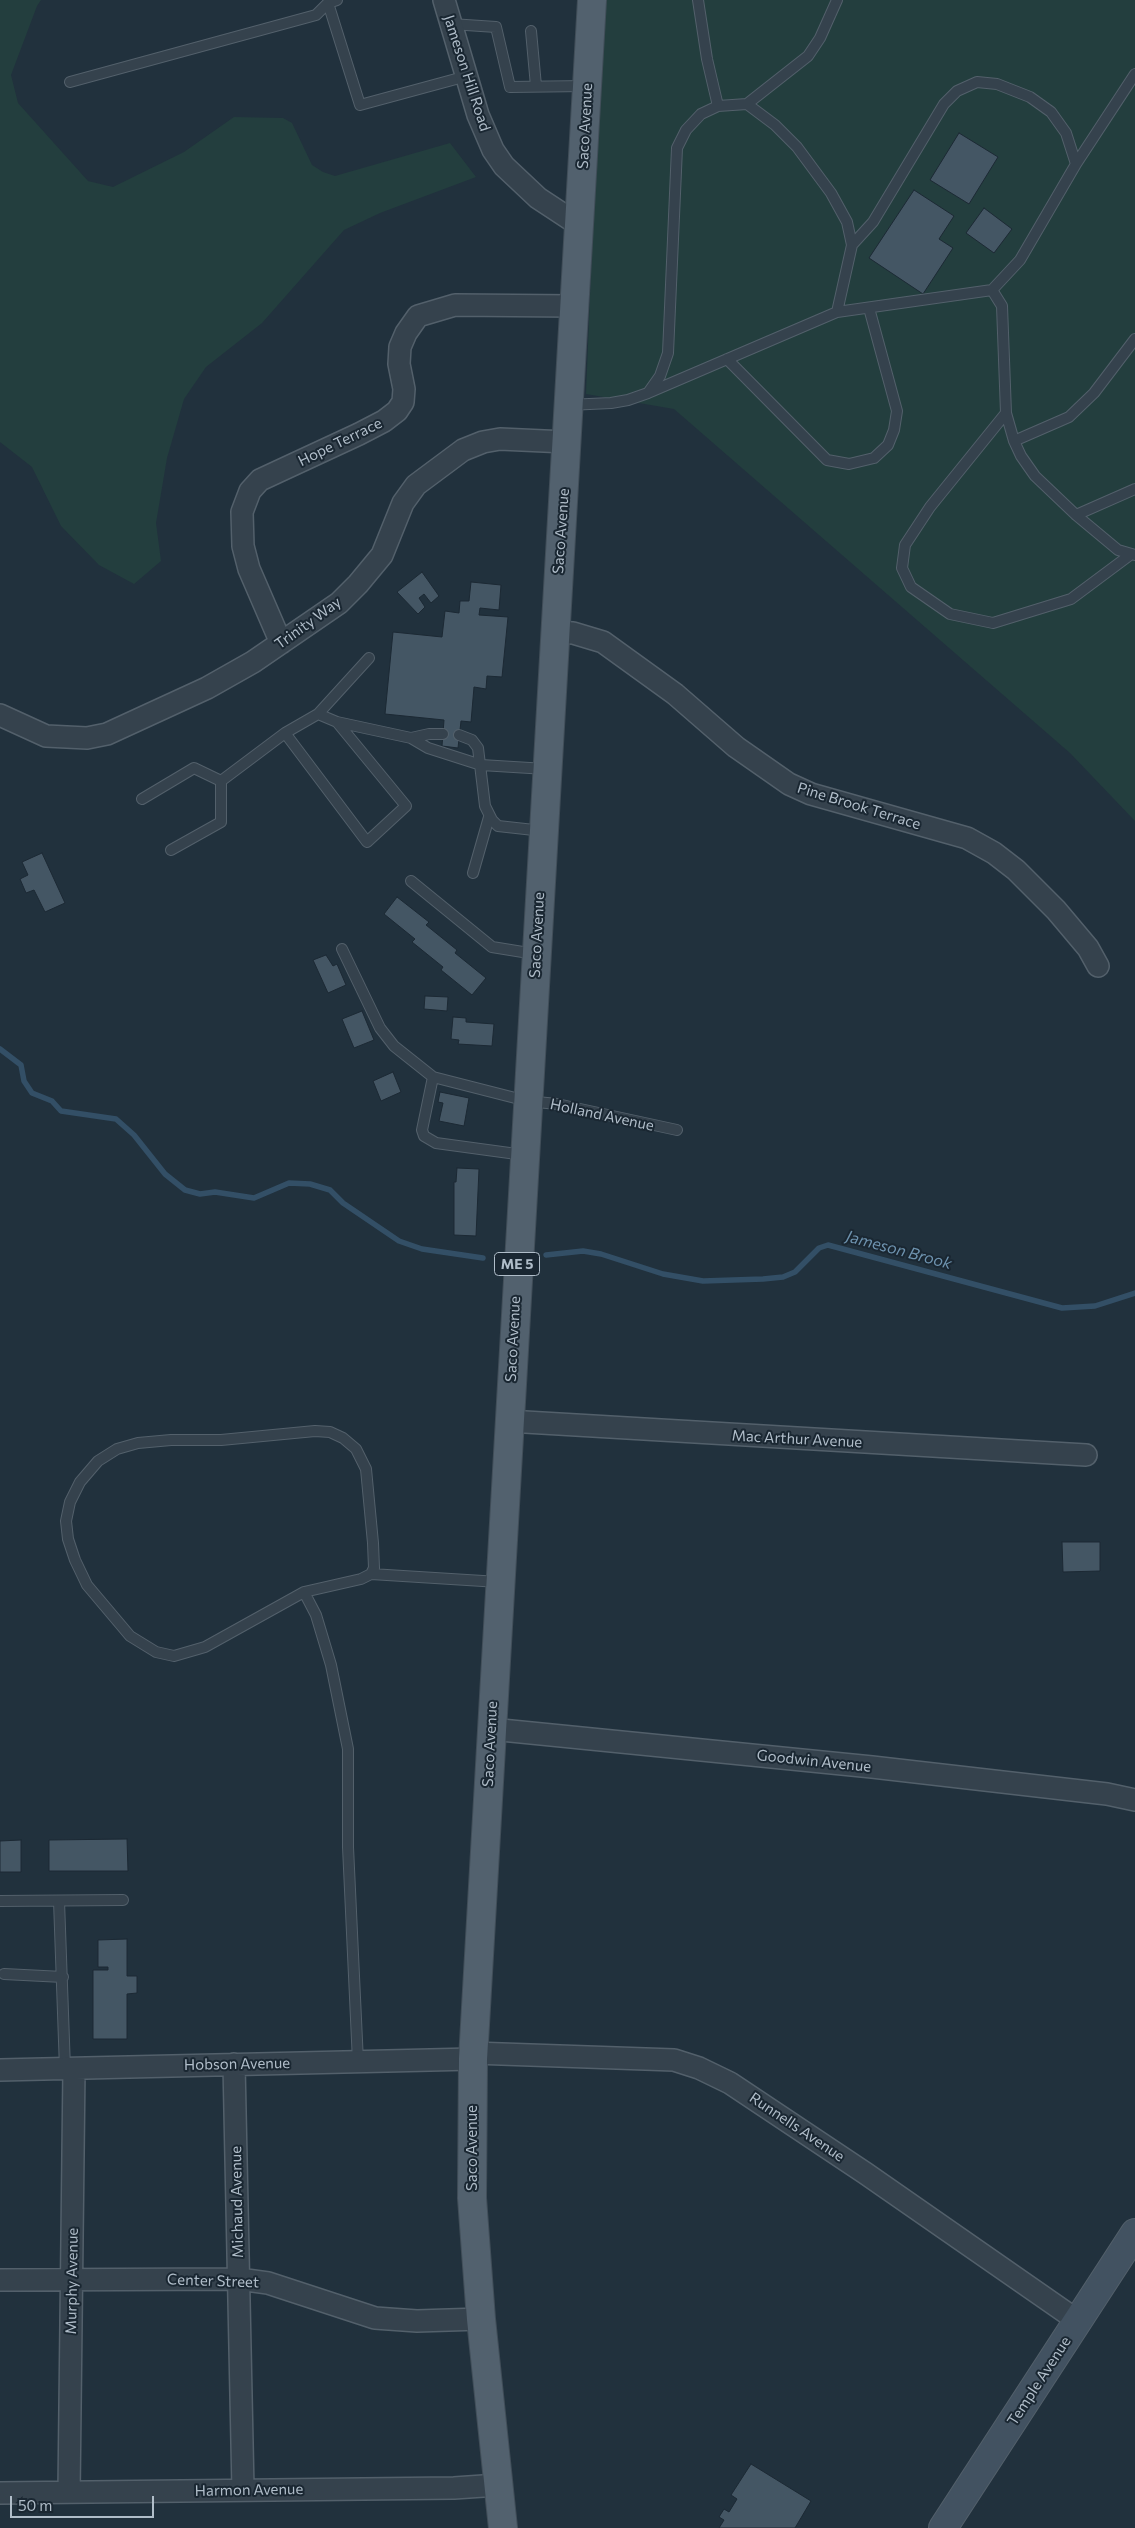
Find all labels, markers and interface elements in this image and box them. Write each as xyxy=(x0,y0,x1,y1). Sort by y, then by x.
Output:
street label: Jameson Hill Road xyxy=(440,13,494,133)
street label: Saco Avenue xyxy=(574,83,596,169)
street label: Hope Terrace xyxy=(295,414,385,470)
street label: Saco Avenue xyxy=(549,488,573,574)
street label: Trinity Way xyxy=(271,593,345,653)
street label: Pine Brook Terrace xyxy=(795,779,923,833)
street label: Saco Avenue xyxy=(526,892,548,978)
street label: Holland Avenue xyxy=(548,1095,656,1135)
water label: Jameson Brook xyxy=(844,1227,954,1273)
road number: ME 5 xyxy=(494,1252,540,1276)
street label: Saco Avenue xyxy=(502,1296,524,1382)
street label: Mac Arthur Avenue xyxy=(731,1427,863,1451)
street label: Saco Avenue xyxy=(479,1701,501,1787)
street label: Goodwin Avenue xyxy=(756,1746,872,1776)
street label: Hobson Avenue xyxy=(184,2054,290,2074)
street label: Runnells Avenue xyxy=(746,2089,848,2165)
street label: Saco Avenue xyxy=(463,2105,481,2191)
street label: Michaud Avenue xyxy=(227,2146,247,2258)
street label: Murphy Avenue xyxy=(62,2228,82,2334)
street label: Center Street xyxy=(167,2270,259,2292)
street label: Temple Avenue xyxy=(1003,2333,1075,2429)
street label: Harmon Avenue xyxy=(195,2480,303,2500)
scale bar xyxy=(12,2486,156,2518)
text: 50 m xyxy=(18,2496,52,2514)

